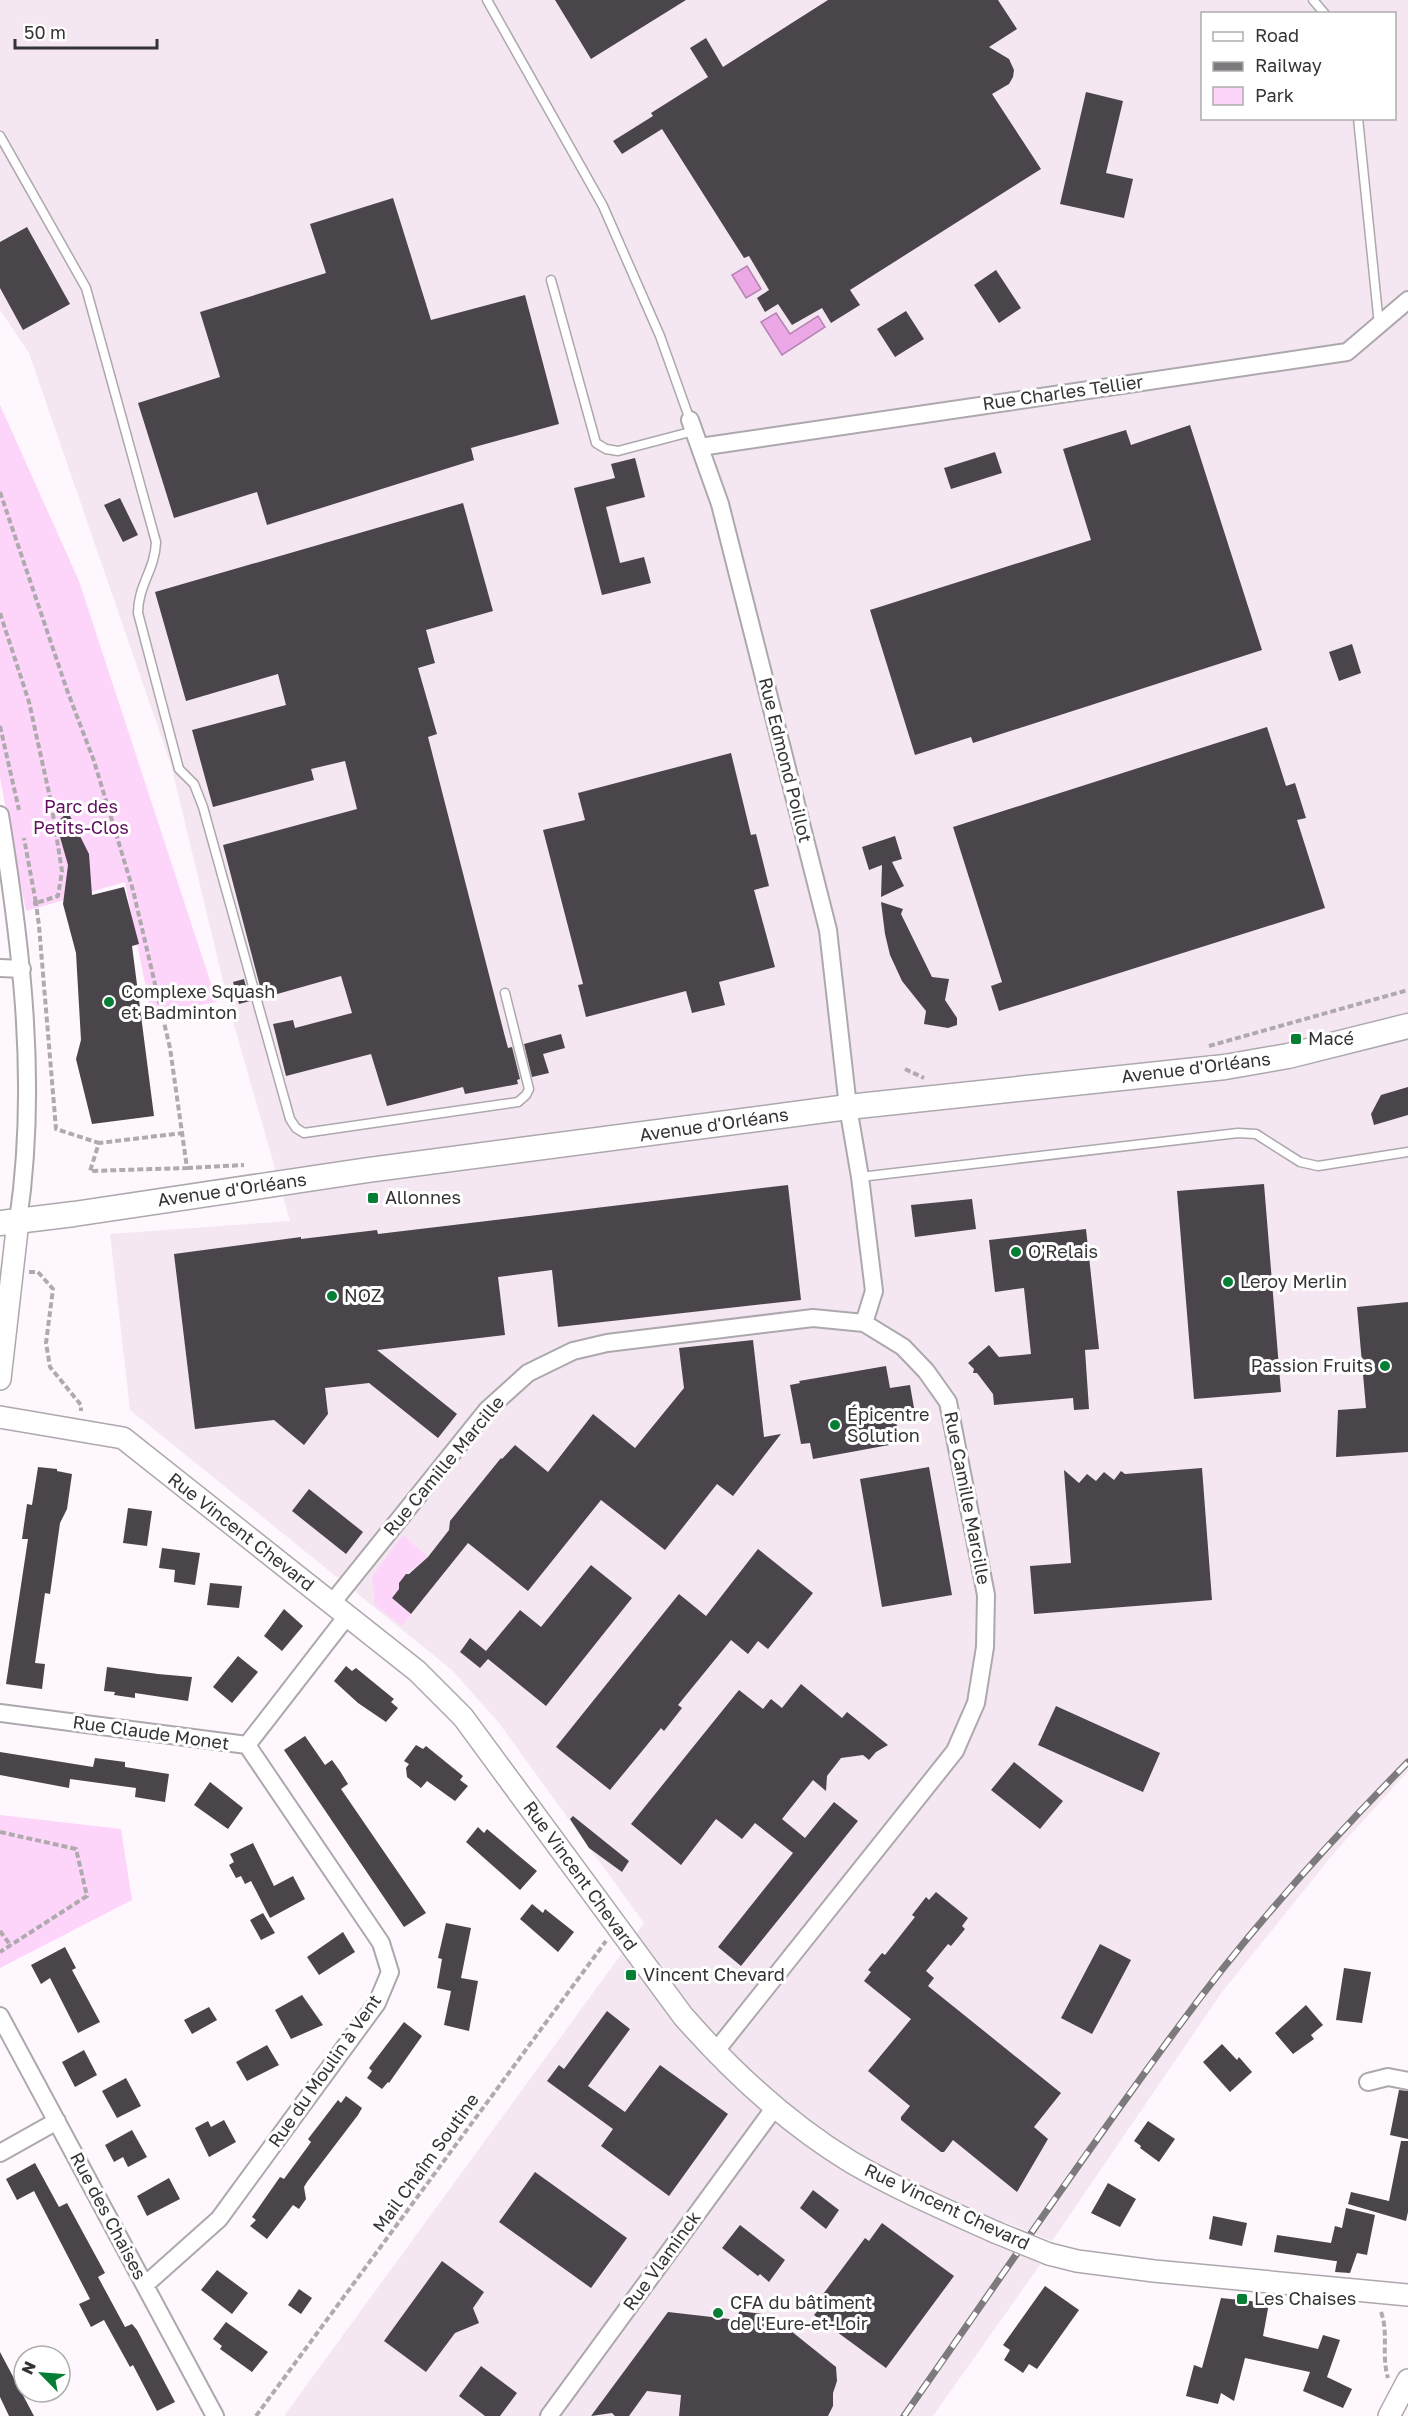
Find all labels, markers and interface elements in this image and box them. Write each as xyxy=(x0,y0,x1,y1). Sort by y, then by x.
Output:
scale bar xyxy=(15,12,158,50)
legend xyxy=(1201,12,1396,120)
text: 50 m xyxy=(24,21,66,43)
text: Road xyxy=(1255,24,1299,46)
text: Railway xyxy=(1255,54,1322,76)
text: Park xyxy=(1255,84,1294,106)
street label: Rue Charles Tellier xyxy=(981,370,1145,414)
street label: Rue Edmond Poillot xyxy=(755,675,817,845)
park label: Parc des Petits-Clos xyxy=(33,795,129,838)
place label: Complexe Squash et Badminton xyxy=(121,980,275,1023)
marker: Complexe Squash et Badminton xyxy=(102,995,116,1009)
place label: Macé xyxy=(1308,1027,1354,1049)
marker: Macé xyxy=(1289,1032,1303,1046)
street label: Avenue d'Orléans xyxy=(1120,1047,1272,1087)
street label: Avenue d'Orléans xyxy=(638,1103,790,1145)
street label: Avenue d'Orléans xyxy=(156,1168,308,1210)
place label: Allonnes xyxy=(385,1186,461,1208)
marker: Allonnes xyxy=(366,1191,380,1205)
place label: O'Relais xyxy=(1028,1240,1098,1262)
marker: O'Relais xyxy=(1009,1245,1023,1259)
place label: Leroy Merlin xyxy=(1240,1270,1347,1292)
marker: Leroy Merlin xyxy=(1221,1275,1235,1289)
place label: NOZ xyxy=(344,1284,382,1306)
marker: NOZ xyxy=(325,1289,339,1303)
place label: Passion Fruits xyxy=(1251,1354,1373,1376)
marker: Passion Fruits xyxy=(1378,1359,1392,1373)
street label: Rue Camille Marcille xyxy=(378,1391,508,1540)
place label: Épicentre Solution xyxy=(847,1403,930,1446)
street label: Rue Camille Marcille xyxy=(940,1409,996,1586)
marker: Épicentre Solution xyxy=(828,1418,842,1432)
street label: Rue Vincent Chevard xyxy=(164,1467,319,1595)
street label: Rue Claude Monet xyxy=(71,1710,231,1754)
street label: Rue Vincent Chevard xyxy=(519,1796,642,1954)
place label: Vincent Chevard xyxy=(643,1963,785,1985)
marker: Vincent Chevard xyxy=(624,1968,638,1982)
street label: Rue du Moulin à Vent xyxy=(263,1990,385,2151)
street label: Mail Chaîm Soutine xyxy=(367,2089,483,2236)
street label: Rue des Chaises xyxy=(66,2148,152,2283)
street label: Rue Vincent Chevard xyxy=(861,2158,1033,2254)
street label: Rue Vlaminck xyxy=(618,2206,705,2314)
place label: Les Chaises xyxy=(1254,2287,1356,2309)
place label: CFA du bâtiment de l'Eure-et-Loir xyxy=(730,2291,872,2334)
marker: Les Chaises xyxy=(1235,2292,1249,2306)
marker: CFA du bâtiment de l'Eure-et-Loir xyxy=(711,2306,725,2320)
north arrow xyxy=(12,2344,72,2404)
text: N xyxy=(17,2358,40,2377)

